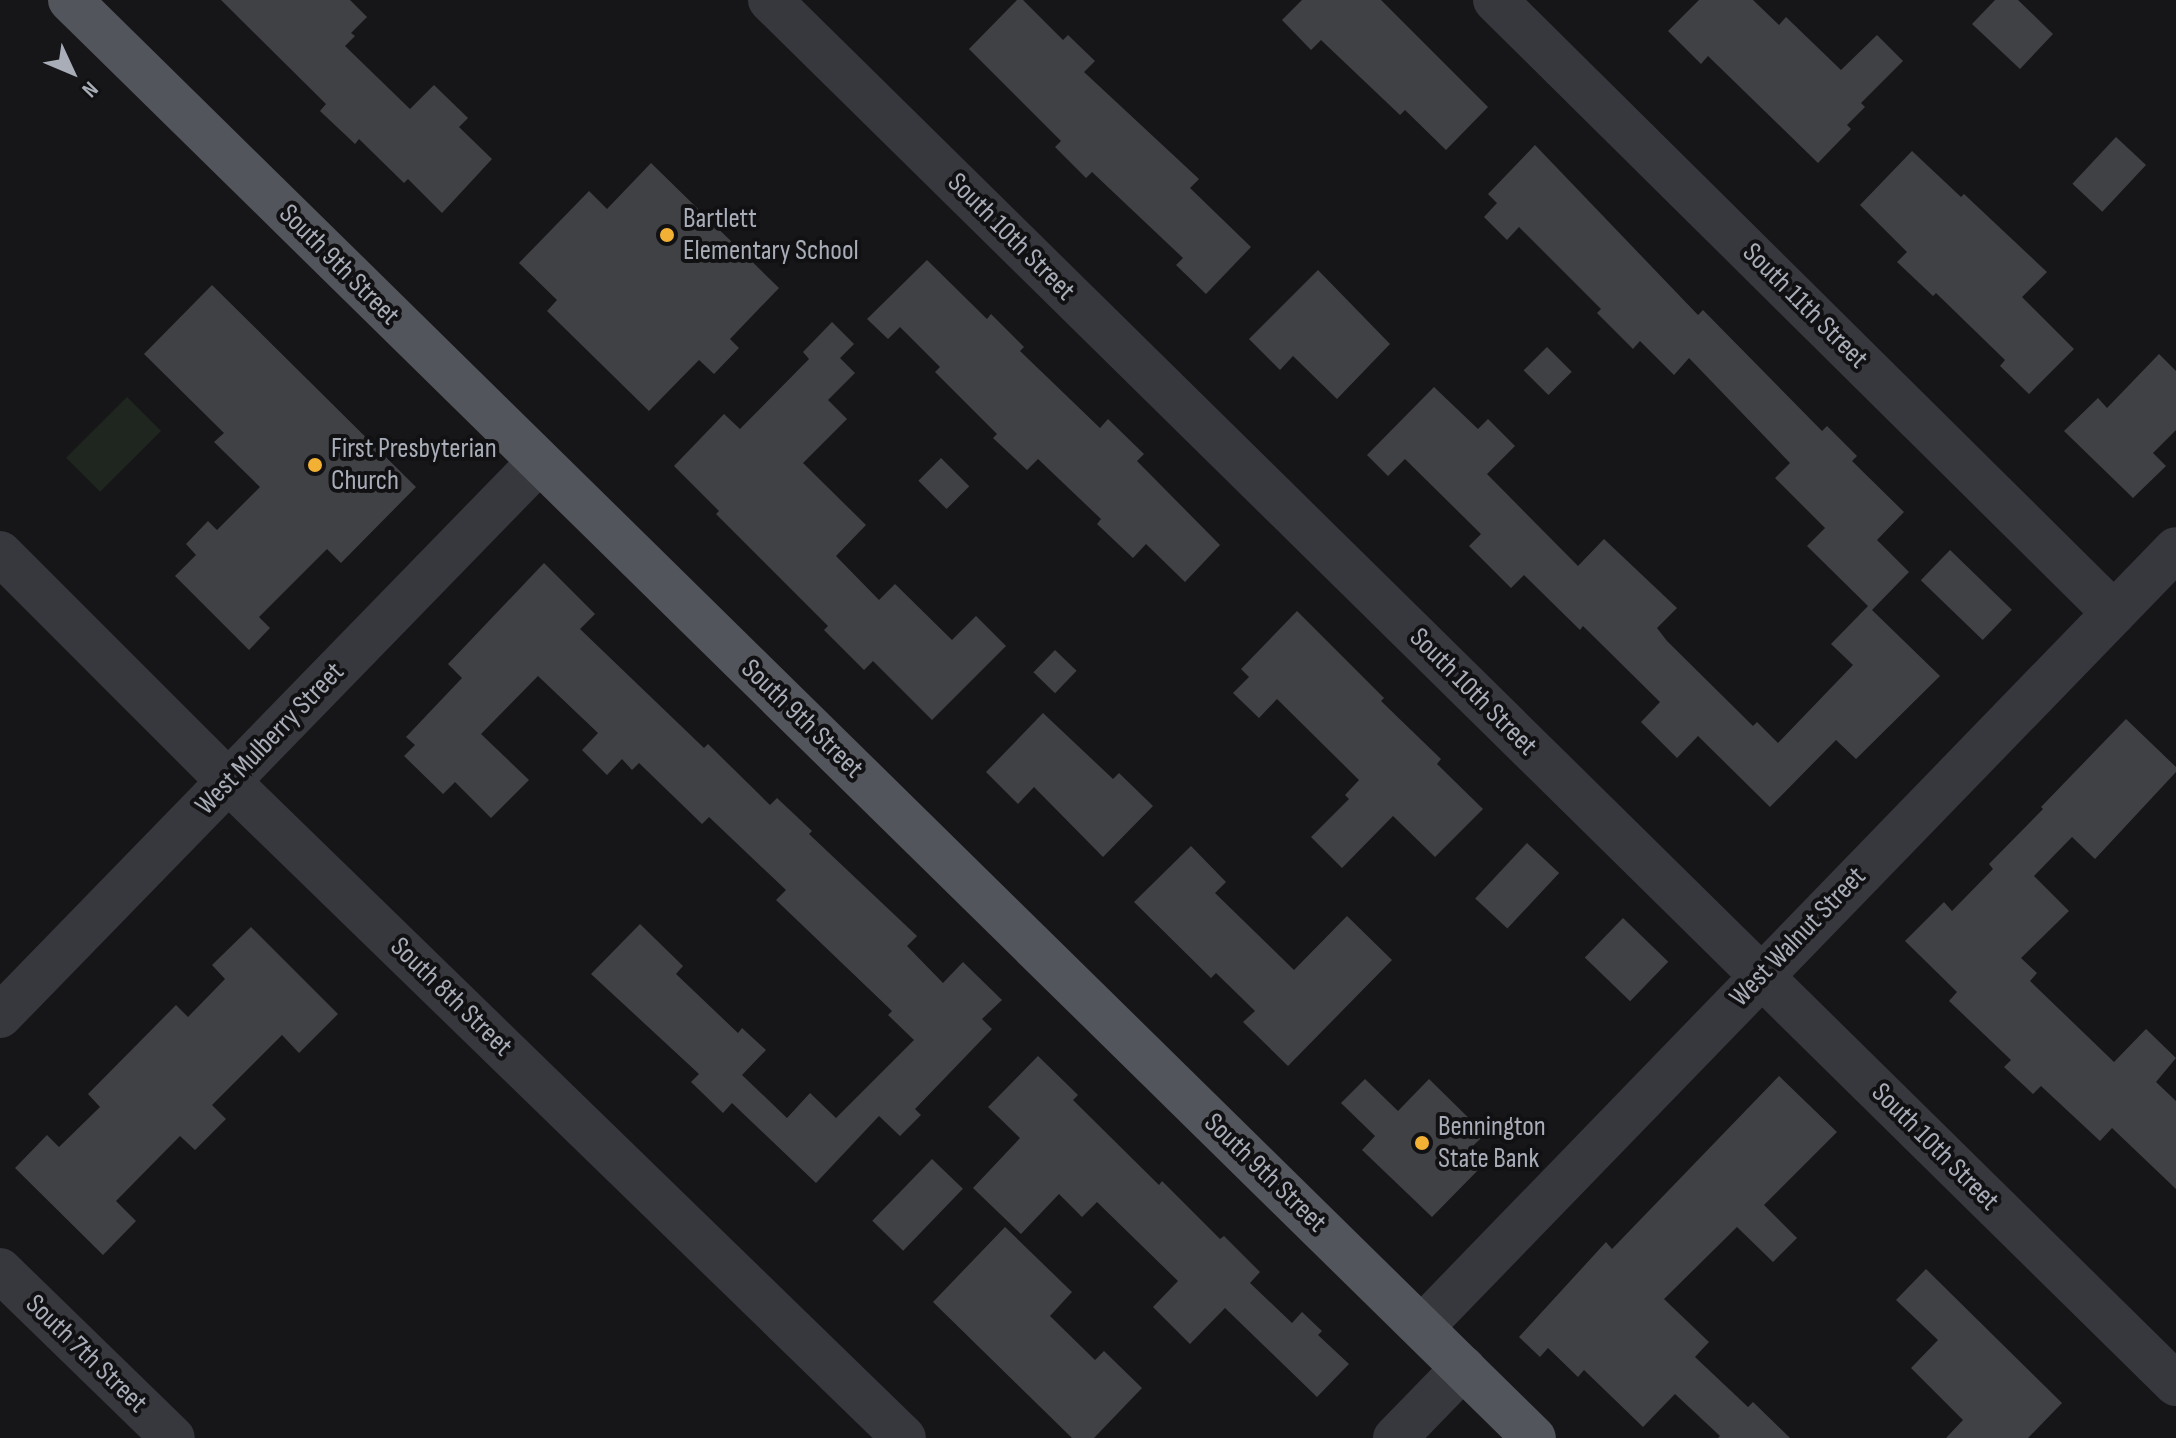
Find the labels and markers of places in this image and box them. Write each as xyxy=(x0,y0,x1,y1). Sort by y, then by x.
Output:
place label: Bartlett Elementary School xyxy=(683,202,859,268)
marker: Bartlett Elementary School xyxy=(658,226,676,244)
place label: First Presbyterian Church xyxy=(331,432,497,498)
marker: First Presbyterian Church xyxy=(306,456,324,474)
place label: Bennington State Bank xyxy=(1438,1110,1546,1176)
marker: Bennington State Bank xyxy=(1413,1134,1431,1152)

